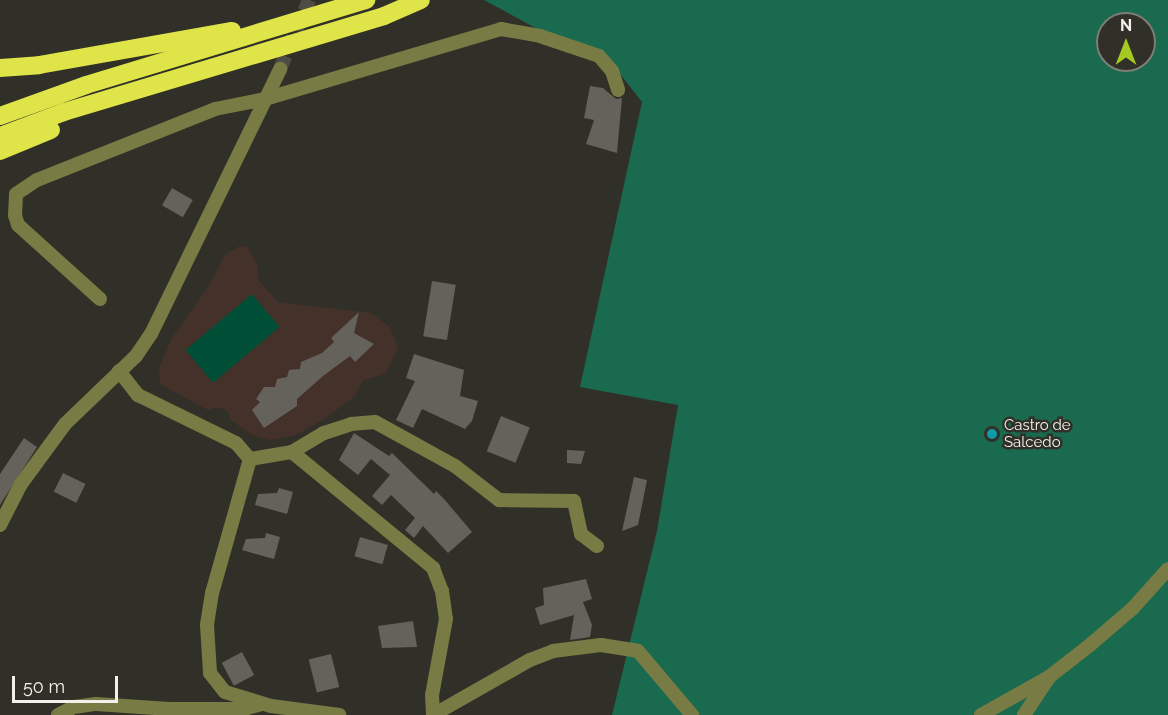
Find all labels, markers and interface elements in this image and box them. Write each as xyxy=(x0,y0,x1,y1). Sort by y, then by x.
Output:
north arrow xyxy=(1096,12,1156,72)
text: N xyxy=(1120,16,1132,35)
place label: Castro de Salcedo xyxy=(1004,416,1071,451)
marker: Castro de Salcedo xyxy=(985,427,999,441)
scale bar xyxy=(15,664,122,702)
text: 50 m xyxy=(23,676,65,697)

